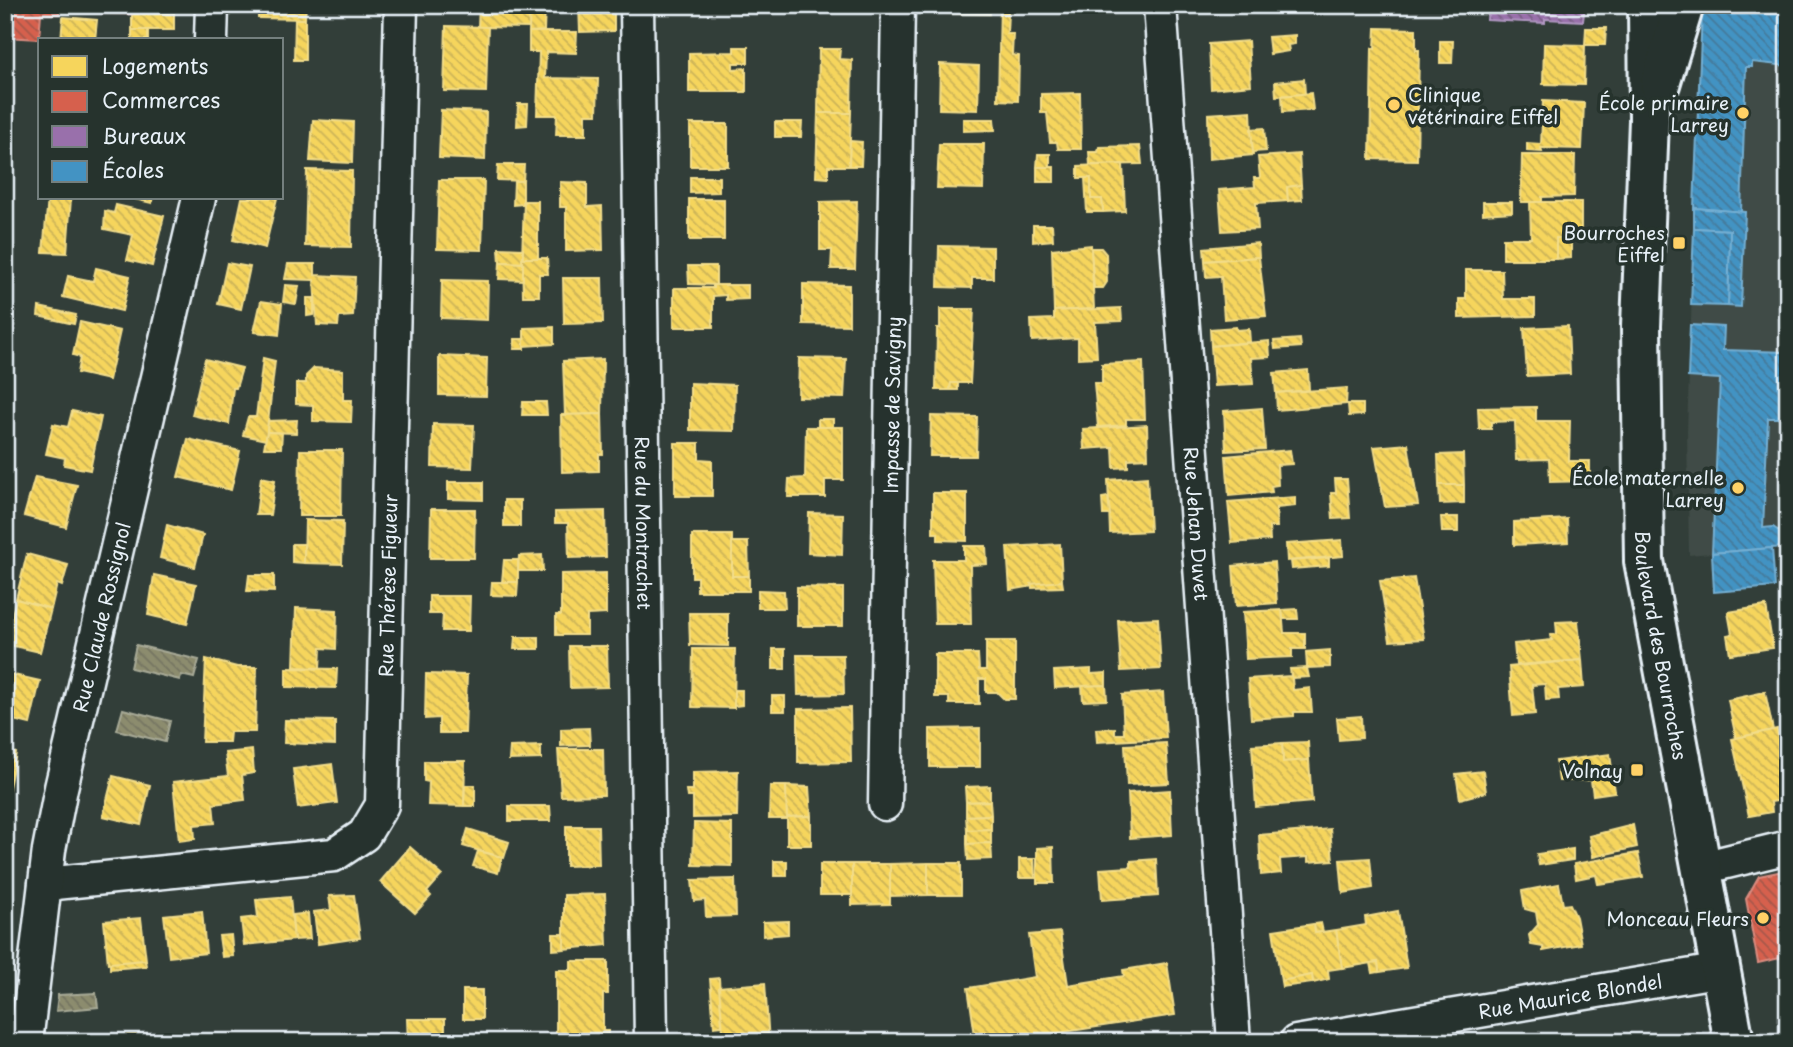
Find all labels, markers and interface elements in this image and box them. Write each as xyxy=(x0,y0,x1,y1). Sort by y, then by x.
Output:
legend xyxy=(38,38,284,200)
text: Logements xyxy=(102,49,209,81)
place label: Clinique vétérinaire Eiffel xyxy=(1408,80,1558,130)
text: Commerces xyxy=(102,83,220,115)
place label: École primaire Larrey xyxy=(1599,88,1729,138)
marker: Clinique vétérinaire Eiffel xyxy=(1386,97,1402,113)
marker: École primaire Larrey xyxy=(1735,105,1751,121)
text: Bureaux xyxy=(102,119,186,151)
text: Écoles xyxy=(102,153,164,185)
place label: Bourroches Eiffel xyxy=(1564,218,1665,268)
marker: Bourroches Eiffel xyxy=(1671,235,1687,251)
street label: Impasse de Savigny xyxy=(876,316,907,494)
street label: Rue du Montrachet xyxy=(629,436,659,610)
street label: Rue Jehan Duvet xyxy=(1178,446,1216,602)
place label: École maternelle Larrey xyxy=(1572,463,1724,513)
marker: École maternelle Larrey xyxy=(1730,480,1746,496)
street label: Rue Thérèse Figueur xyxy=(371,493,403,677)
street label: Rue Claude Rossignol xyxy=(65,519,137,715)
street label: Boulevard des Bourroches xyxy=(1630,530,1695,762)
place label: Volnay xyxy=(1562,756,1623,784)
marker: Volnay xyxy=(1629,762,1645,778)
place label: Monceau Fleurs xyxy=(1607,904,1749,932)
marker: Monceau Fleurs xyxy=(1755,910,1771,926)
street label: Rue Maurice Blondel xyxy=(1476,966,1664,1025)

